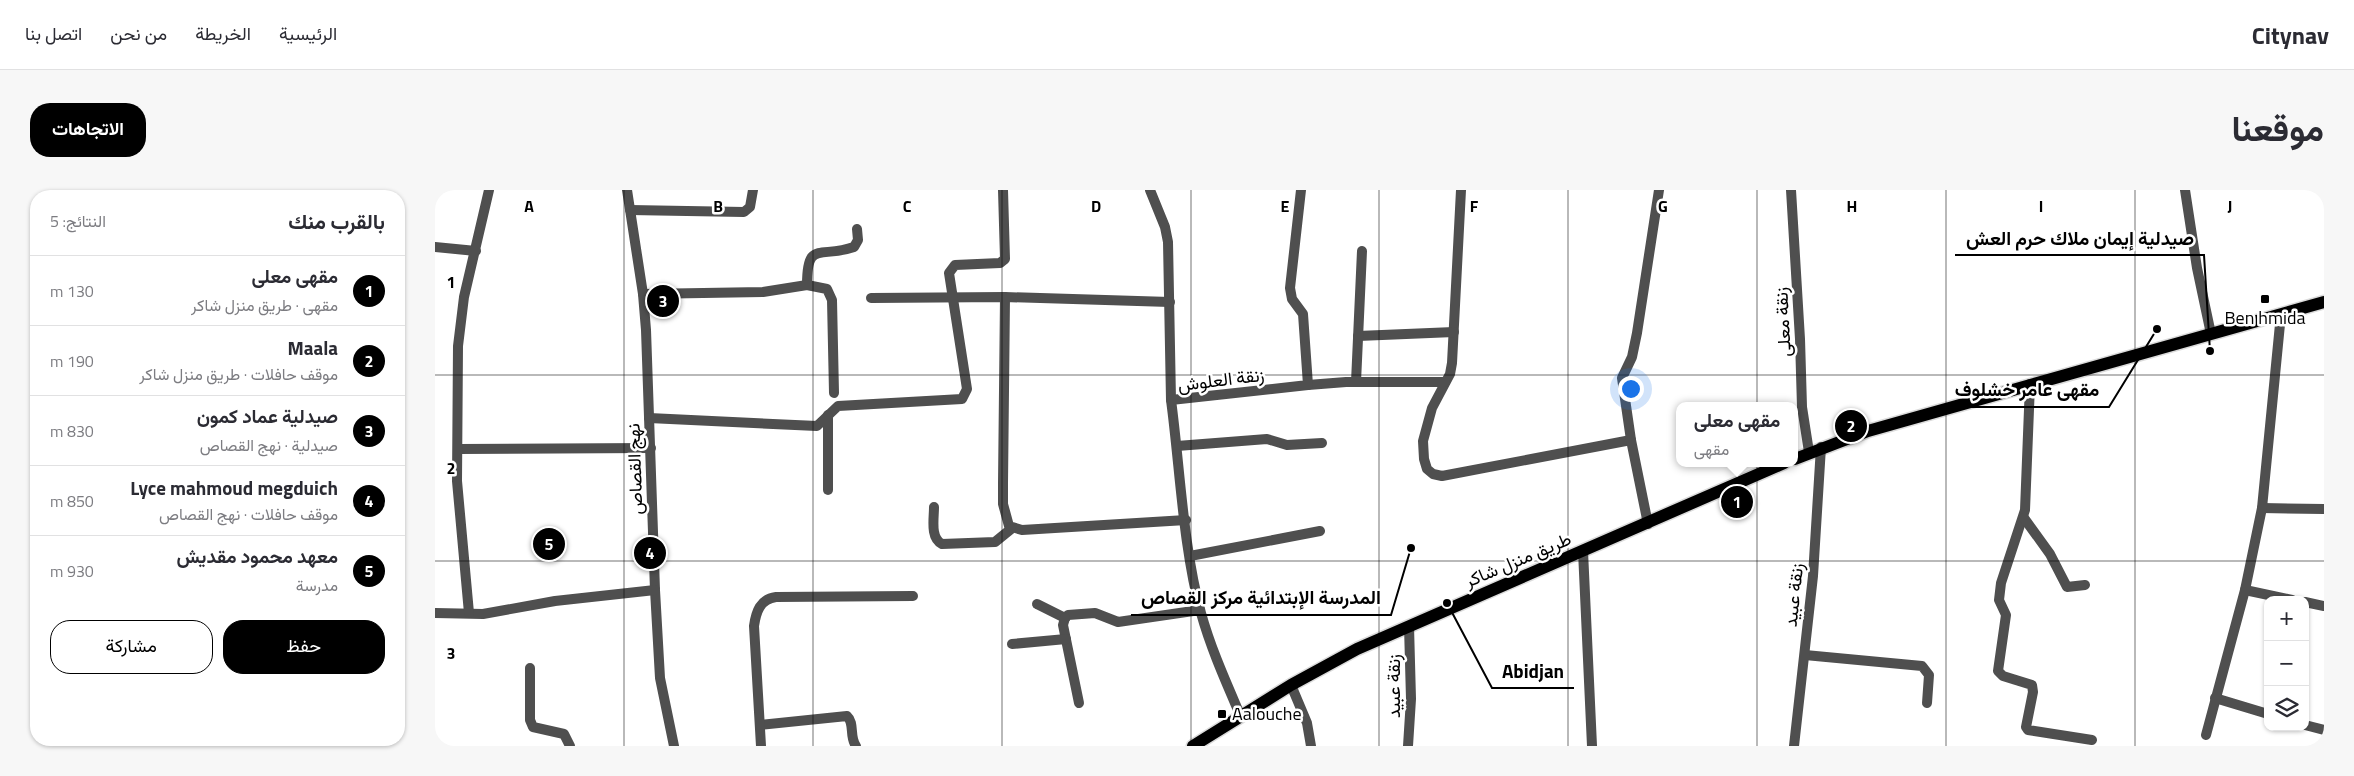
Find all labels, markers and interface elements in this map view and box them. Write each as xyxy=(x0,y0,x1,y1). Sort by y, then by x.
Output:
text: Citynav xyxy=(2252,17,2329,53)
text: اتصل بنا xyxy=(25,20,82,47)
text: من نحن xyxy=(110,20,167,47)
text: الخريطة xyxy=(195,20,251,47)
text: الرئيسية xyxy=(279,20,337,47)
text: موقعنا xyxy=(2231,101,2324,155)
button: الاتجاهات xyxy=(30,103,146,157)
text: A xyxy=(524,194,534,218)
text: B xyxy=(713,194,723,218)
text: C xyxy=(903,194,912,218)
text: D xyxy=(1091,194,1101,218)
text: E xyxy=(1281,194,1290,218)
text: F xyxy=(1470,194,1479,218)
text: G xyxy=(1658,194,1668,218)
text: H xyxy=(1847,194,1857,218)
text: I xyxy=(2039,194,2043,218)
text: J xyxy=(2228,194,2232,218)
text: بالقرب منك xyxy=(288,205,385,237)
text: النتائج: 5 xyxy=(50,209,106,233)
callout: صيدلية إيمان ملاك حرم العش xyxy=(1955,221,2204,255)
text: صيدلية إيمان ملاك حرم العش xyxy=(1966,223,2194,252)
text: مقهى معلى xyxy=(252,261,338,290)
text: 1 xyxy=(447,270,455,294)
text: 130 m xyxy=(50,279,94,303)
text: 1 xyxy=(365,279,373,303)
pin: 3 xyxy=(647,282,679,320)
street label: زنقة معلى xyxy=(1767,287,1798,357)
text: مقهى · طريق منزل شاكر xyxy=(191,293,338,317)
marker: Ben hmida xyxy=(2259,293,2271,305)
place label: Ben hmida xyxy=(2225,304,2306,331)
text: Maala xyxy=(287,333,338,362)
text: 190 m xyxy=(50,349,94,373)
text: 2 xyxy=(365,349,373,373)
street label: زنقة العلوش xyxy=(1176,361,1266,398)
text: موقف حافلات · طريق منزل شاكر xyxy=(139,362,338,386)
callout: مقهى عامر خشلوف xyxy=(1945,373,2109,407)
text: مقهى عامر خشلوف xyxy=(1955,374,2099,403)
your location xyxy=(1618,376,1644,402)
text: صيدلية عماد كمون xyxy=(197,401,338,430)
popup xyxy=(1676,402,1798,467)
text: مقهى معلى xyxy=(1694,405,1780,434)
pin: 2 xyxy=(1835,407,1867,445)
text: 830 m xyxy=(50,419,94,443)
text: 3 xyxy=(365,419,373,443)
street label: نهج القصاص xyxy=(619,423,650,515)
text: صيدلية · نهج القصاص xyxy=(200,433,338,457)
text: مقهى xyxy=(1694,437,1729,461)
text: 2 xyxy=(447,456,455,480)
text: Lyce mahmoud megduich xyxy=(130,473,338,502)
pin: 1 xyxy=(1721,483,1753,521)
text: 850 m xyxy=(50,489,94,513)
text: 4 xyxy=(365,489,373,513)
text: موقف حافلات · نهج القصاص xyxy=(159,502,338,526)
pin: 5 xyxy=(533,525,565,563)
street label: طريق منزل شاكر xyxy=(1459,525,1575,595)
pin: 4 xyxy=(634,534,666,572)
text: معهد محمود مقديش xyxy=(177,541,338,570)
text: 930 m xyxy=(50,559,94,583)
text: 5 xyxy=(365,559,373,583)
street label: زنقة عبيد xyxy=(1777,562,1810,628)
text: مدرسة xyxy=(296,573,338,597)
callout: المدرسة الإبتدائية مركز القصاص xyxy=(1131,581,1391,615)
text: المدرسة الإبتدائية مركز القصاص xyxy=(1141,582,1381,611)
map controls xyxy=(2264,596,2309,731)
button: + xyxy=(2264,596,2309,641)
button: مشاركة xyxy=(50,620,213,674)
button: حفظ xyxy=(223,620,385,674)
text: 3 xyxy=(447,641,455,665)
button: − xyxy=(2264,641,2309,686)
street label: زنقة عبيد xyxy=(1380,654,1407,718)
callout: Abidjan xyxy=(1492,654,1574,688)
text: Abidjan xyxy=(1502,656,1564,685)
button: layers xyxy=(2264,686,2309,731)
place label: Aalouche xyxy=(1232,700,1302,727)
marker: Aalouche xyxy=(1216,708,1228,720)

